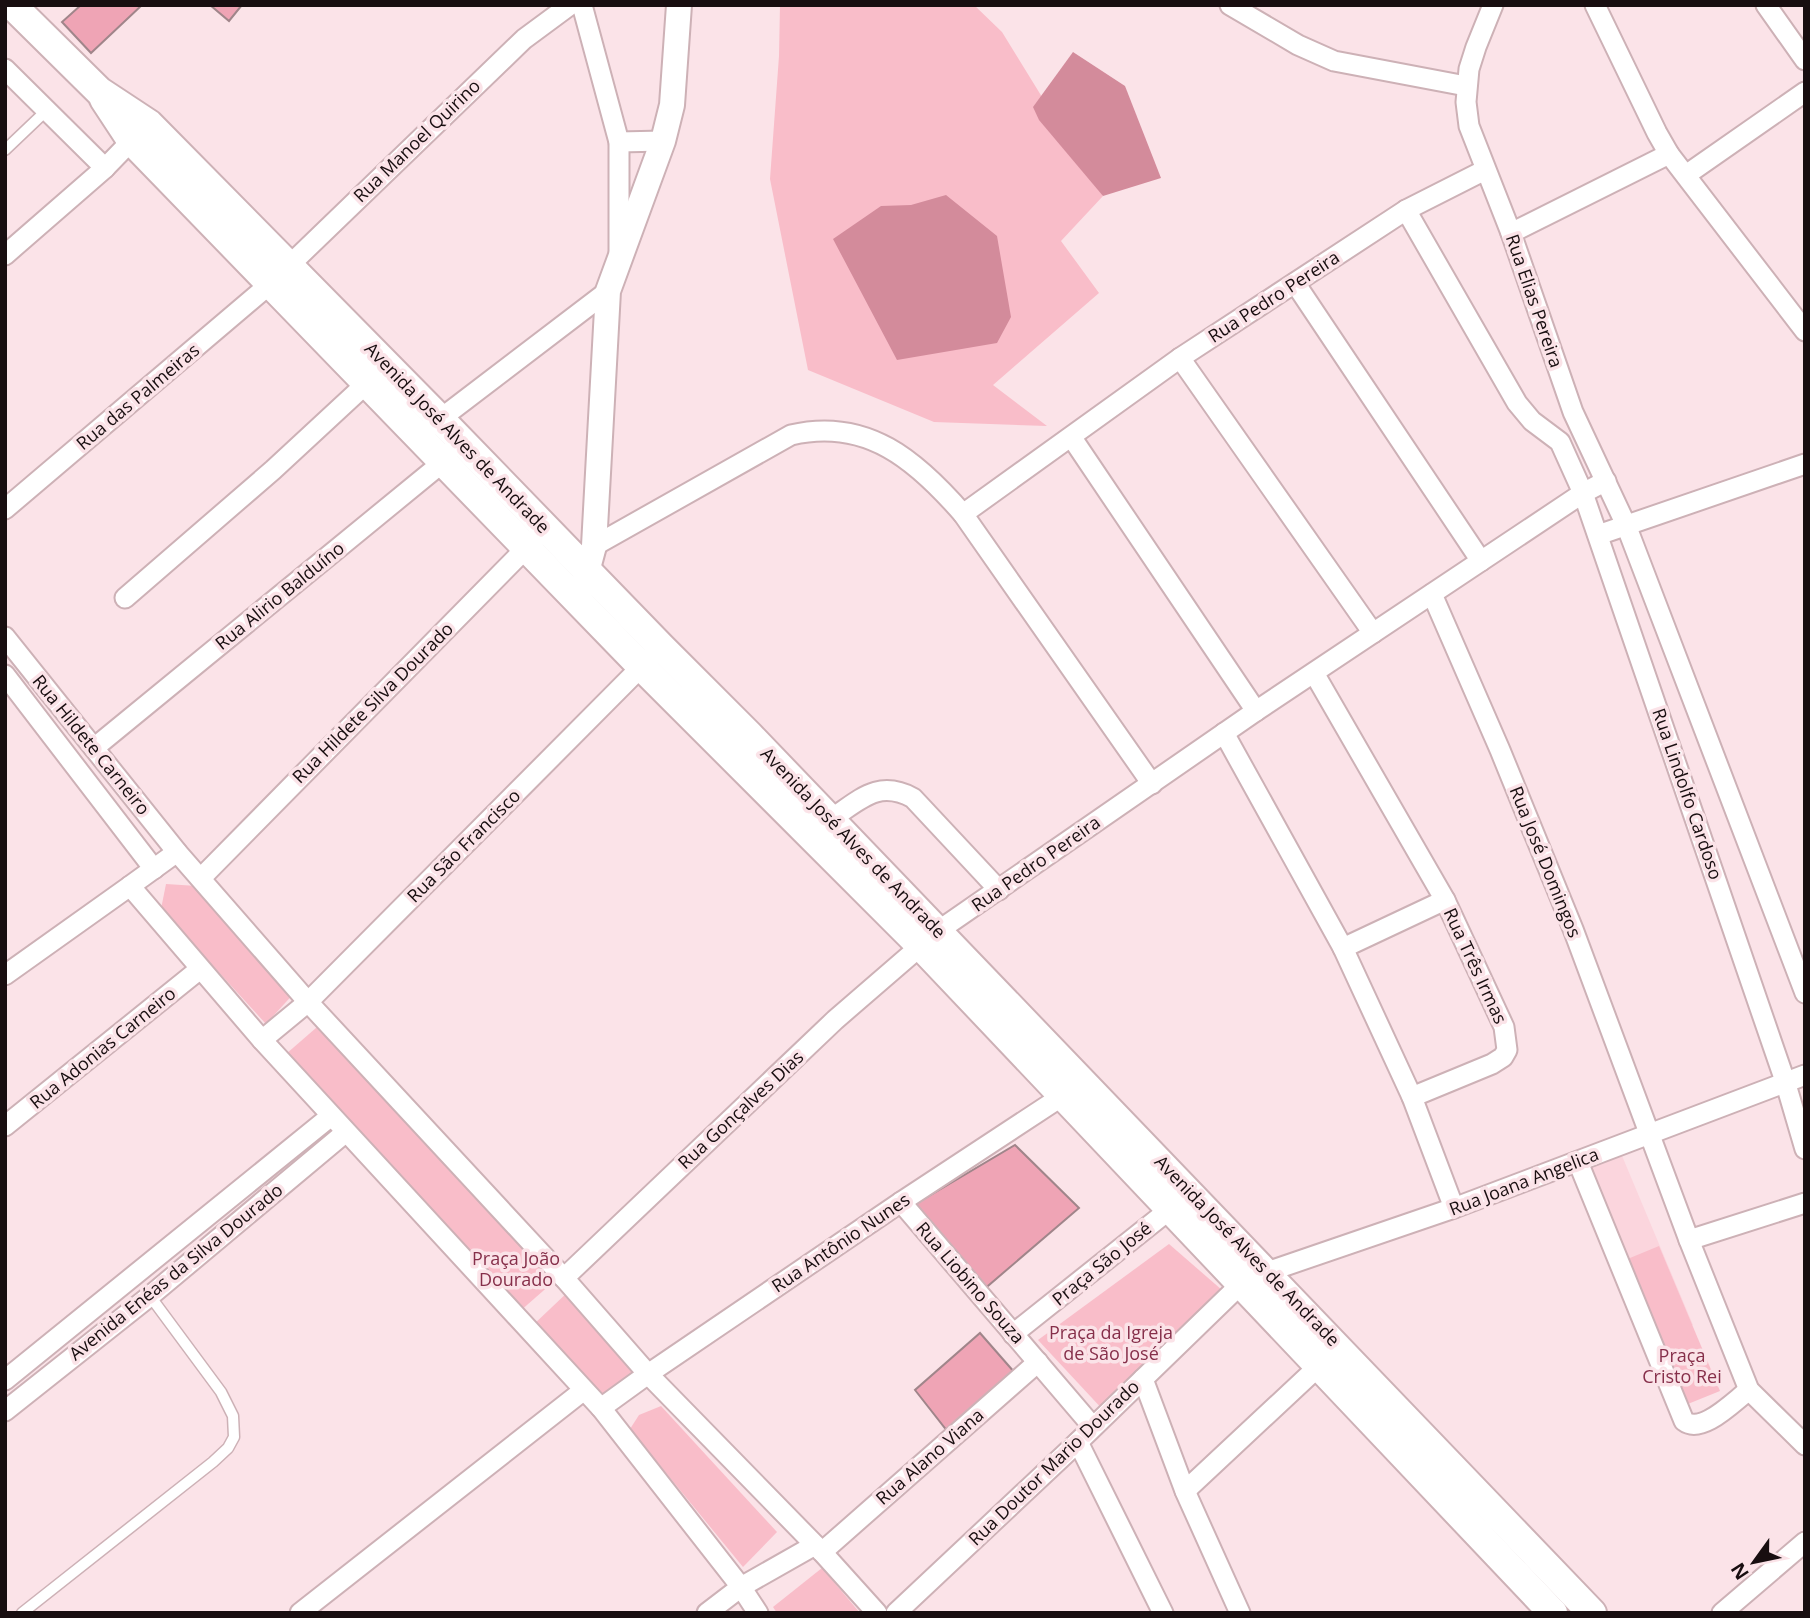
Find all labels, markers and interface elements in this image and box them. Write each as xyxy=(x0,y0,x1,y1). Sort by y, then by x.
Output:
street label: Rua Manoel Quirino xyxy=(348,73,485,207)
street label: Rua Elias Pereira xyxy=(1501,231,1569,371)
street label: Rua Pedro Pereira xyxy=(1203,245,1344,348)
street label: Avenida José Alves de Andrade xyxy=(360,337,556,538)
street label: Rua das Palmeiras xyxy=(71,338,204,455)
street label: Rua Alirio Balduíno xyxy=(210,536,349,655)
street label: Rua Hildete Silva Dourado xyxy=(287,617,458,788)
street label: Rua Hildete Carneiro xyxy=(28,669,156,820)
street label: Rua Lindolfo Cardoso xyxy=(1647,705,1729,883)
street label: Avenida José Alves de Andrade xyxy=(756,742,952,943)
street label: Rua José Domingos xyxy=(1505,782,1587,941)
street label: Rua São Francisco xyxy=(401,783,525,907)
street label: Rua Pedro Pereira xyxy=(966,810,1105,917)
street label: Rua Três Irmas xyxy=(1439,904,1513,1027)
street label: Rua Adonias Carneiro xyxy=(24,981,180,1114)
street label: Rua Gonçalves Dias xyxy=(672,1045,808,1174)
street label: Rua Joana Angelica xyxy=(1445,1142,1602,1221)
street label: Avenida José Alves de Andrade xyxy=(1150,1150,1346,1351)
street label: Avenida Enéas da Silva Dourado xyxy=(63,1177,287,1365)
street label: Rua Antônio Nunes xyxy=(767,1187,914,1297)
street label: Rua Liobino Souza xyxy=(911,1216,1030,1348)
street label: Praça São José xyxy=(1047,1216,1156,1311)
park label: Praça João Dourado xyxy=(472,1246,560,1291)
park label: Praça da Igreja de São José xyxy=(1049,1320,1173,1365)
park label: Praça Cristo Rei xyxy=(1642,1343,1722,1388)
street label: Rua Doutor Mario Dourado xyxy=(963,1374,1144,1550)
street label: Rua Alano Viana xyxy=(870,1403,988,1510)
north arrow xyxy=(1719,1527,1789,1597)
text: N xyxy=(1725,1558,1755,1585)

